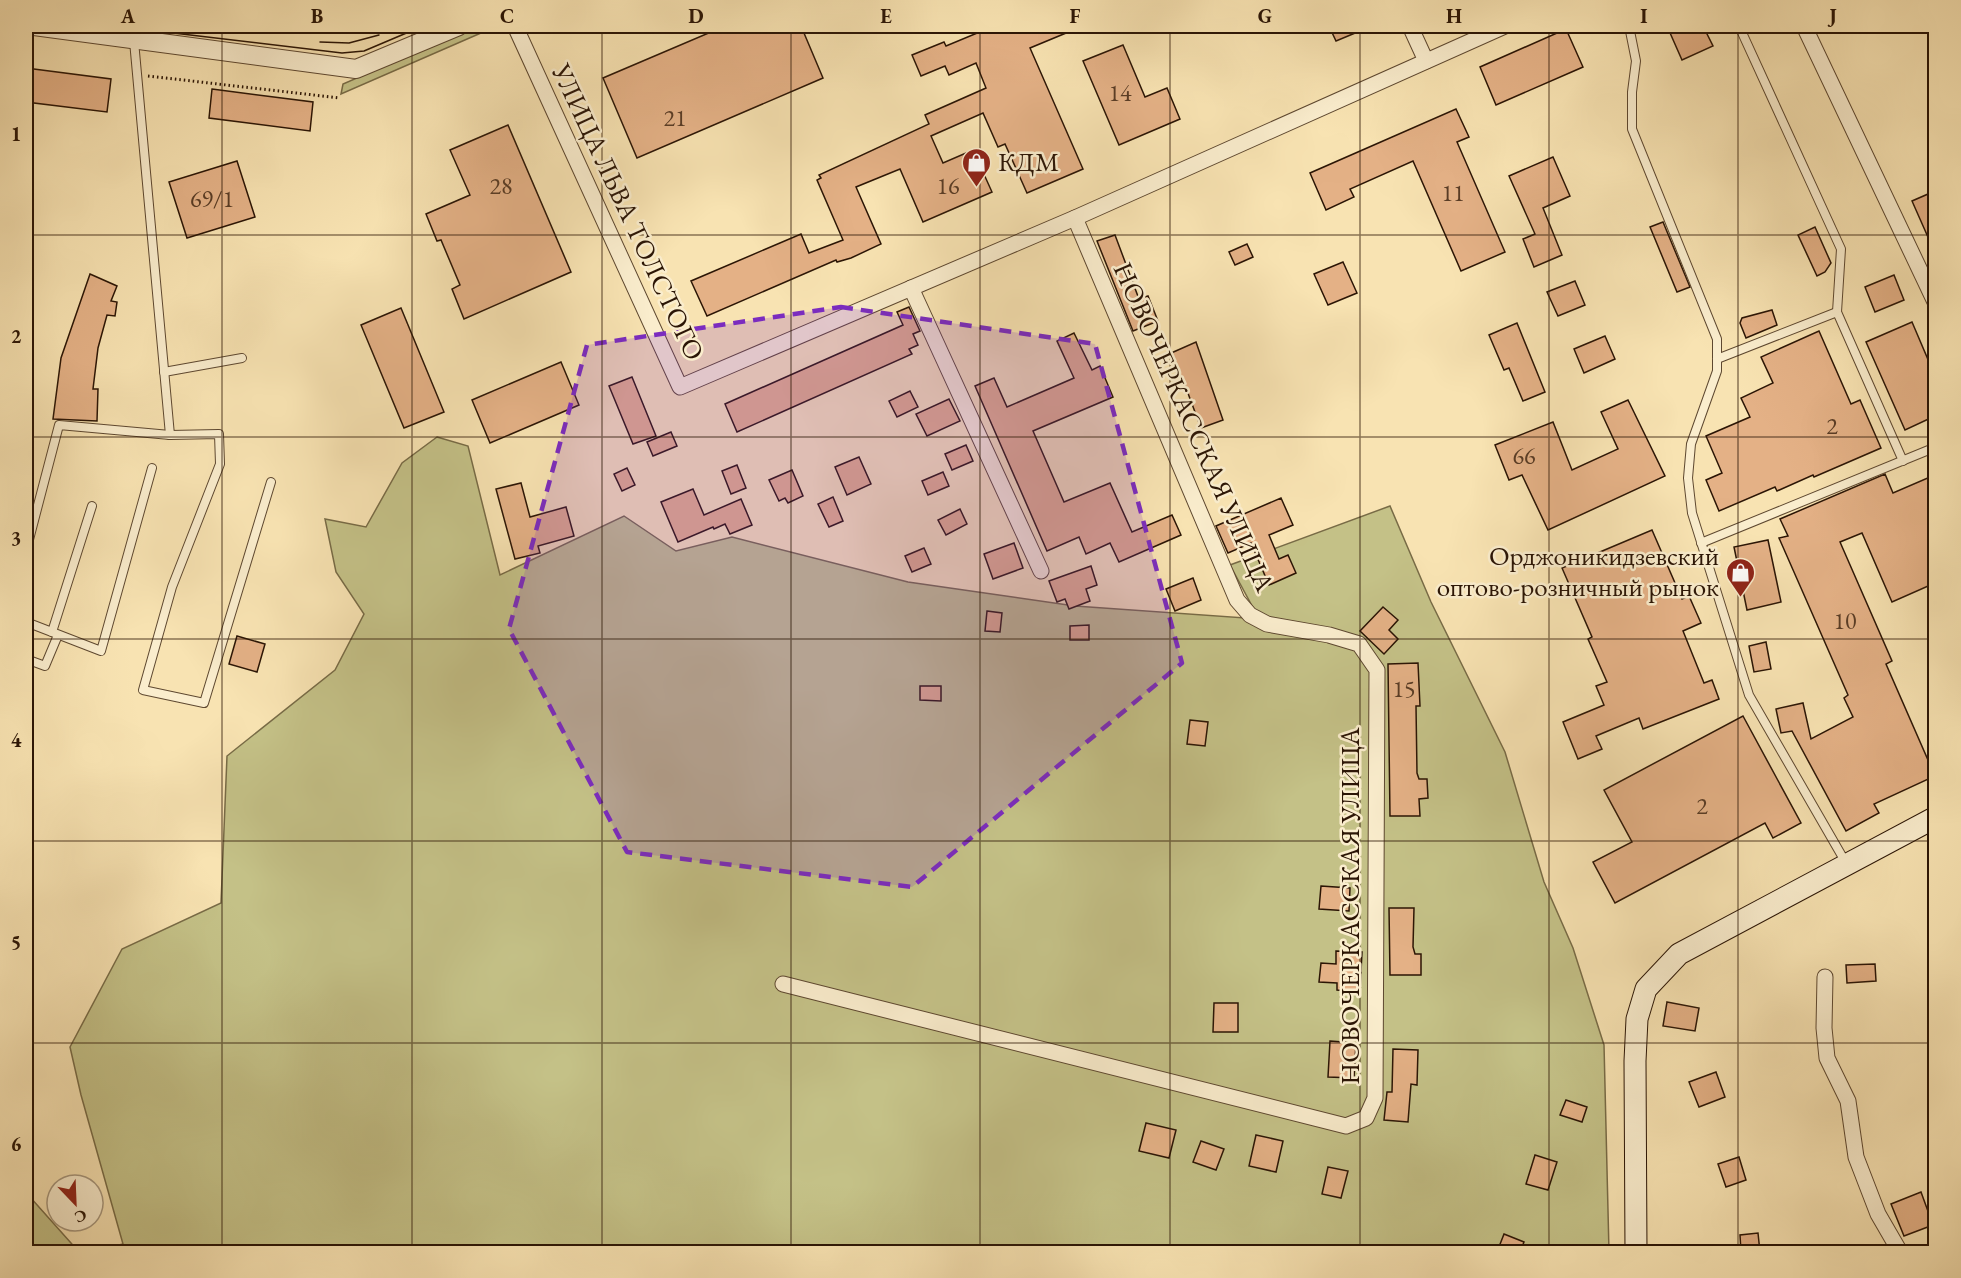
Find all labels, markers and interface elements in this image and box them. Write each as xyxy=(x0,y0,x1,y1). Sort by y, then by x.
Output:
text: A xyxy=(120,3,136,29)
text: B xyxy=(311,3,323,29)
text: C xyxy=(500,3,514,29)
text: D xyxy=(688,3,704,29)
text: E xyxy=(880,3,892,29)
text: F xyxy=(1070,3,1081,29)
text: G xyxy=(1258,3,1272,29)
text: H xyxy=(1446,3,1462,29)
text: I xyxy=(1640,3,1648,29)
text: J xyxy=(1827,3,1837,29)
street label: УЛИЦА ЛЬВА ТОЛСТОГО xyxy=(544,57,713,366)
house number: 14 xyxy=(1108,77,1132,108)
house number: 21 xyxy=(663,102,687,133)
text: 1 xyxy=(11,121,21,147)
place label: КДМ xyxy=(998,144,1059,179)
shop icon: КДМ xyxy=(961,146,993,188)
house number: 28 xyxy=(489,170,513,201)
house number: 16 xyxy=(936,170,960,201)
house number: 11 xyxy=(1441,177,1465,208)
house number: 69/1 xyxy=(190,183,234,214)
street label: НОВОЧЕРКАССКАЯ УЛИЦА xyxy=(1106,256,1283,597)
text: 2 xyxy=(11,323,22,349)
house number: 2 xyxy=(1826,410,1838,441)
house number: 66 xyxy=(1512,440,1536,471)
text: 3 xyxy=(11,525,21,551)
place label: Орджоникидзевский оптово-розничный рынок xyxy=(1437,538,1719,604)
shop icon: Орджоникидзевский оптово-розничный рынок xyxy=(1724,556,1756,598)
house number: 10 xyxy=(1833,605,1857,636)
house number: 15 xyxy=(1392,673,1416,704)
text: 4 xyxy=(11,727,22,753)
street label: НОВОЧЕРКАССКАЯ УЛИЦА xyxy=(1332,727,1367,1085)
house number: 2 xyxy=(1696,790,1708,821)
text: 5 xyxy=(11,929,21,955)
text: 6 xyxy=(11,1131,22,1157)
north arrow xyxy=(45,1173,105,1233)
text: С xyxy=(71,1204,90,1228)

